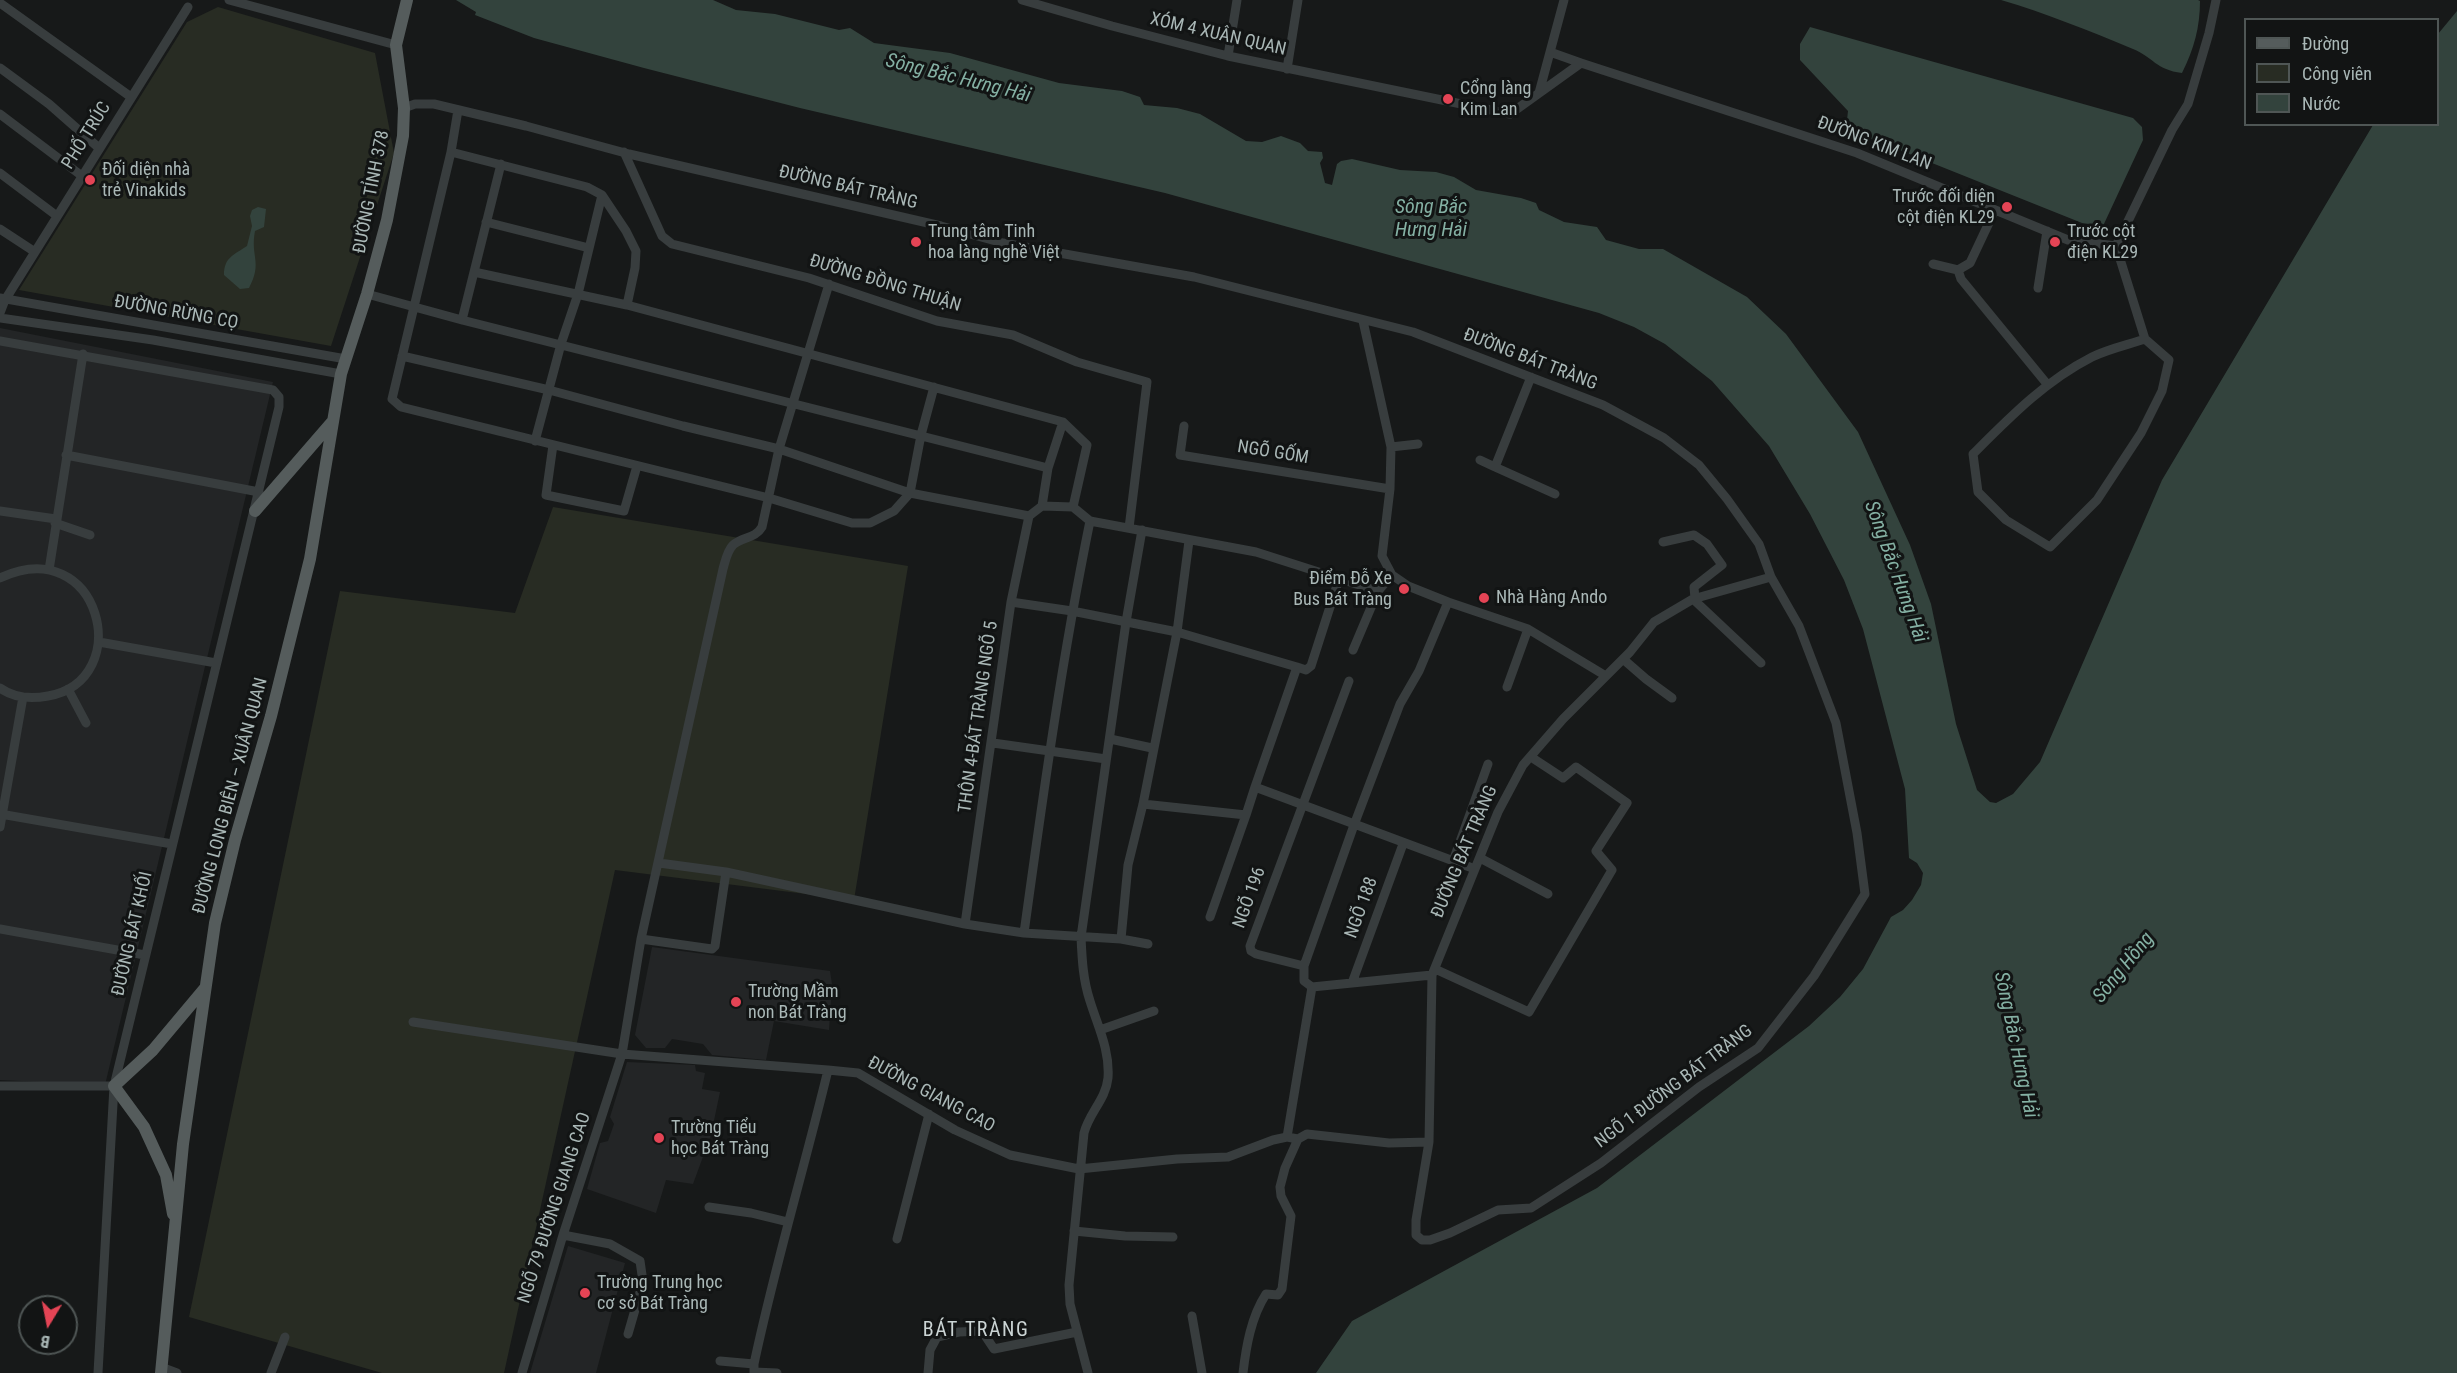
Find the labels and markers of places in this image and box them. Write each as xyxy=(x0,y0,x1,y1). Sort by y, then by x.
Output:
place label: Cổng làng Kim Lan xyxy=(1460,78,1531,121)
marker: Cổng làng Kim Lan xyxy=(1441,92,1455,106)
place label: Đối diện nhà trẻ Vinakids xyxy=(102,159,190,201)
marker: Đối diện nhà trẻ Vinakids xyxy=(83,173,97,187)
place label: Trước đối diện cột điện KL29 xyxy=(1892,186,1995,228)
marker: Trước đối diện cột điện KL29 xyxy=(2000,200,2014,214)
place label: Trung tâm Tinh hoa làng nghề Việt xyxy=(928,221,1060,264)
place label: Trước cột điện KL29 xyxy=(2067,221,2138,264)
marker: Trung tâm Tinh hoa làng nghề Việt xyxy=(909,235,923,249)
marker: Trước cột điện KL29 xyxy=(2048,235,2062,249)
place label: Điểm Đỗ Xe Bus Bát Tràng xyxy=(1293,568,1392,610)
marker: Điểm Đỗ Xe Bus Bát Tràng xyxy=(1397,582,1411,596)
place label: Nhà Hàng Ando xyxy=(1496,587,1607,609)
marker: Nhà Hàng Ando xyxy=(1477,591,1491,605)
place label: Trường Mầm non Bát Tràng xyxy=(748,981,847,1024)
marker: Trường Mầm non Bát Tràng xyxy=(729,995,743,1009)
place label: Trường Tiểu học Bát Tràng xyxy=(671,1117,769,1160)
marker: Trường Tiểu học Bát Tràng xyxy=(652,1131,666,1145)
place label: Trường Trung học cơ sở Bát Tràng xyxy=(597,1272,723,1314)
marker: Trường Trung học cơ sở Bát Tràng xyxy=(578,1286,592,1300)

